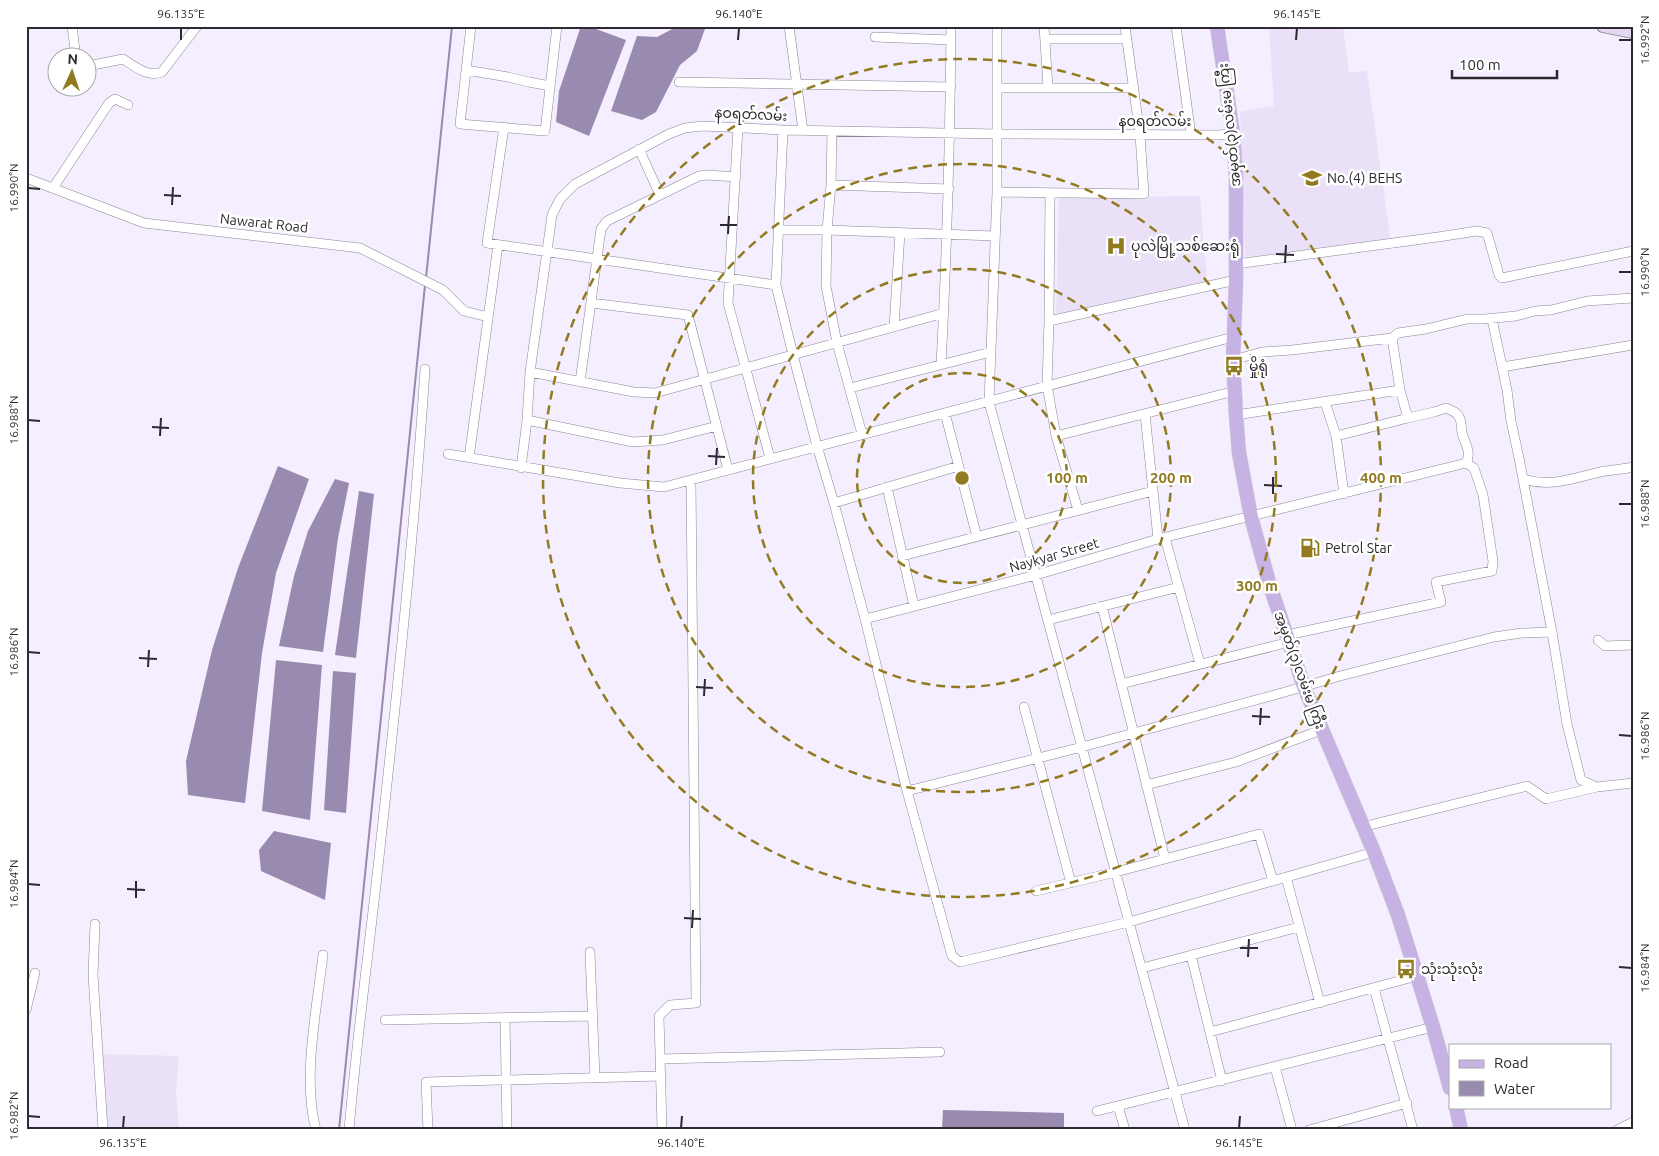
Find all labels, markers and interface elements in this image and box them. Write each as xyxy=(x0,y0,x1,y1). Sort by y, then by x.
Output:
text: 96.135°E xyxy=(157,7,205,20)
text: 96.140°E xyxy=(715,7,763,20)
text: 96.145°E xyxy=(1273,7,1321,20)
text: 16.992°N xyxy=(1638,15,1651,65)
north arrow xyxy=(48,48,98,98)
scale bar xyxy=(1452,48,1556,80)
text: N xyxy=(67,51,78,67)
text: 100 m xyxy=(1459,56,1501,73)
street label: အမှတ်(၃)လမ်းမ ကြီး xyxy=(1213,62,1247,188)
street label: နဝရတ်လမ်း xyxy=(714,102,788,128)
street label: နဝရတ်လမ်း xyxy=(1119,111,1191,133)
text: 16.990°N xyxy=(7,163,20,213)
school or university icon: No.(4) BEHS xyxy=(1301,167,1323,189)
place label: No.(4) BEHS xyxy=(1327,170,1402,186)
street label: Nawarat Road xyxy=(219,210,309,236)
hospital icon: ပုလဲမြို့သစ်ဆေးရုံ xyxy=(1105,235,1127,257)
place label: ပုလဲမြို့သစ်ဆေးရုံ xyxy=(1131,236,1239,258)
text: 16.990°N xyxy=(1638,247,1651,297)
bus stop icon: မှိုရုံ xyxy=(1223,355,1245,377)
place label: မှိုရုံ xyxy=(1249,356,1268,378)
text: 16.988°N xyxy=(7,395,20,445)
centre of rings xyxy=(953,469,971,487)
text: 100 m xyxy=(1046,469,1088,486)
text: 200 m xyxy=(1150,469,1192,486)
text: 400 m xyxy=(1360,469,1402,486)
text: 16.988°N xyxy=(1638,479,1651,529)
street label: Naykyar Street xyxy=(1007,534,1101,575)
fuel station icon: Petrol Star xyxy=(1299,537,1321,559)
place label: Petrol Star xyxy=(1325,540,1393,556)
text: 300 m xyxy=(1236,577,1278,594)
street label: အမှတ်(၃)လမ်းမ ကြီး xyxy=(1267,608,1331,732)
text: 16.986°N xyxy=(7,627,20,677)
text: 16.986°N xyxy=(1638,711,1651,761)
text: 16.984°N xyxy=(7,859,20,909)
text: 16.984°N xyxy=(1638,943,1651,993)
bus stop icon: သုံးသုံးလုံး xyxy=(1395,958,1417,980)
place label: သုံးသုံးလုံး xyxy=(1421,961,1483,981)
legend xyxy=(1449,1044,1612,1108)
text: Road xyxy=(1494,1054,1529,1071)
text: Water xyxy=(1494,1080,1535,1097)
text: 16.982°N xyxy=(7,1091,20,1141)
text: 96.135°E xyxy=(99,1136,147,1149)
text: 96.140°E xyxy=(657,1136,705,1149)
text: 96.145°E xyxy=(1215,1136,1263,1149)

